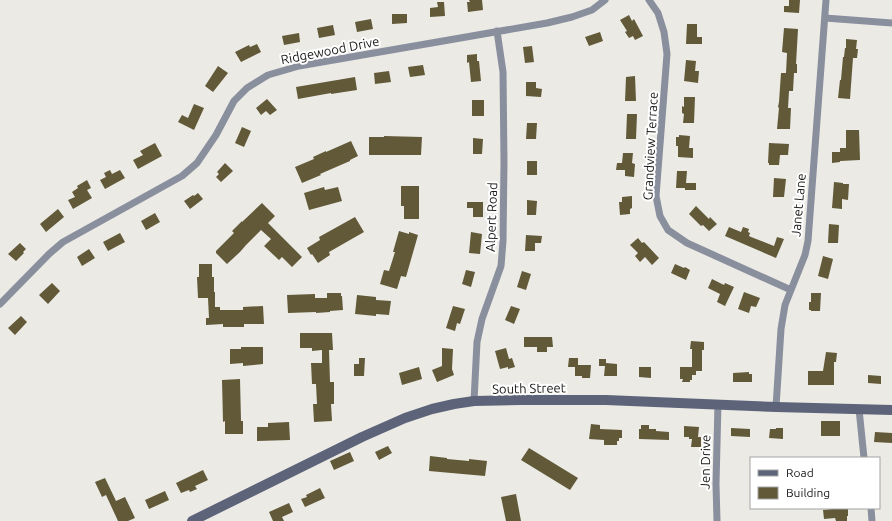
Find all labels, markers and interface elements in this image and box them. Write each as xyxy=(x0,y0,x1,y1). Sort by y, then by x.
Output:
street label: Ridgewood Drive xyxy=(280,34,380,66)
street label: Grandview Terrace xyxy=(640,91,660,201)
street label: Janet Lane xyxy=(788,173,808,237)
street label: Alpert Road xyxy=(483,182,499,252)
street label: South Street xyxy=(492,380,566,396)
street label: Jen Drive xyxy=(698,435,712,489)
legend xyxy=(750,457,880,509)
text: Road xyxy=(786,466,814,479)
text: Building xyxy=(786,486,830,499)

